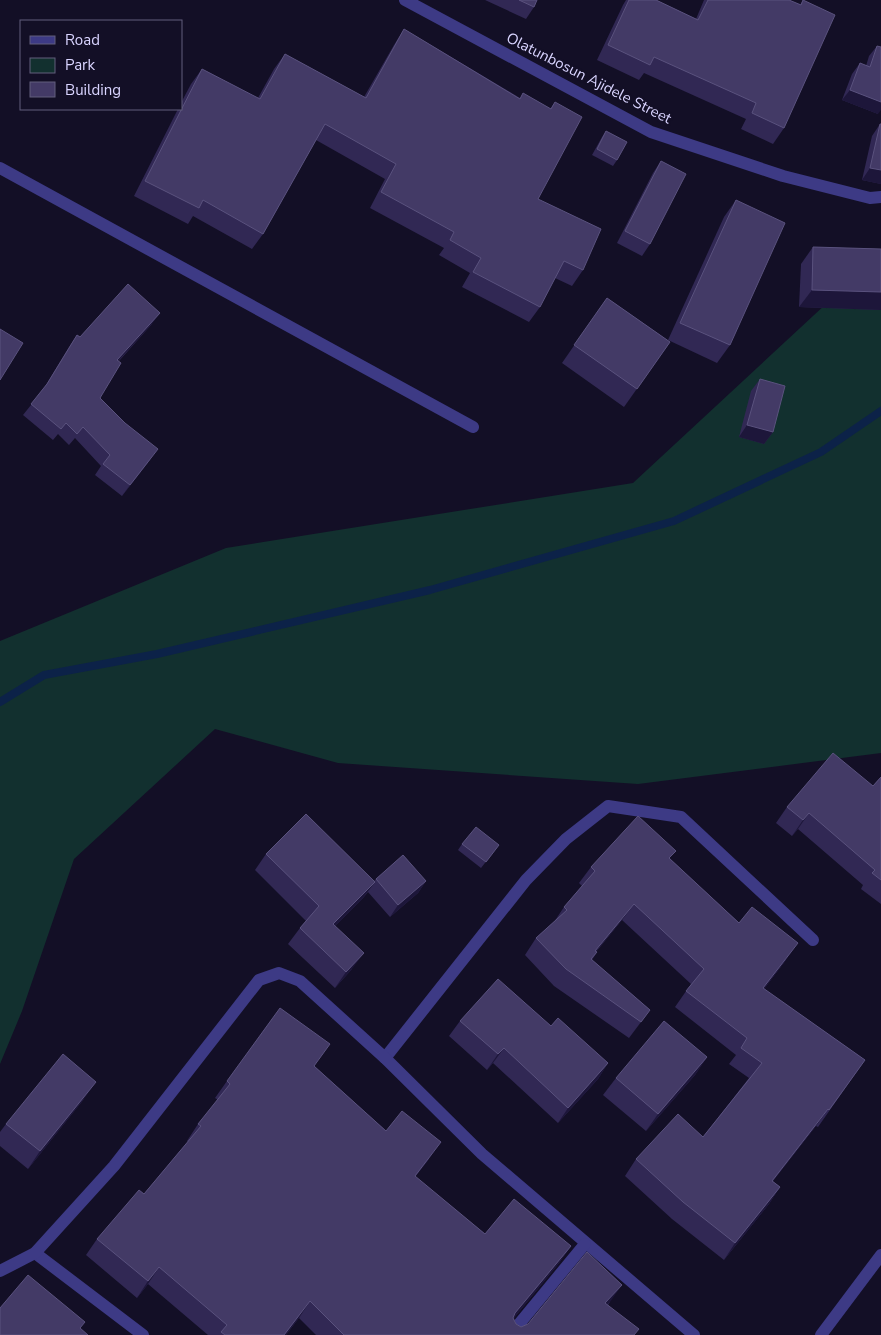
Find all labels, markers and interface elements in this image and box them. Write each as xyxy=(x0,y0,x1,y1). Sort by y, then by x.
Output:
legend xyxy=(20,20,182,110)
street label: Olatunbosun Ajidele Street xyxy=(503,28,676,129)
text: Road xyxy=(65,30,100,50)
text: Park xyxy=(65,55,95,75)
text: Building xyxy=(65,80,121,100)

